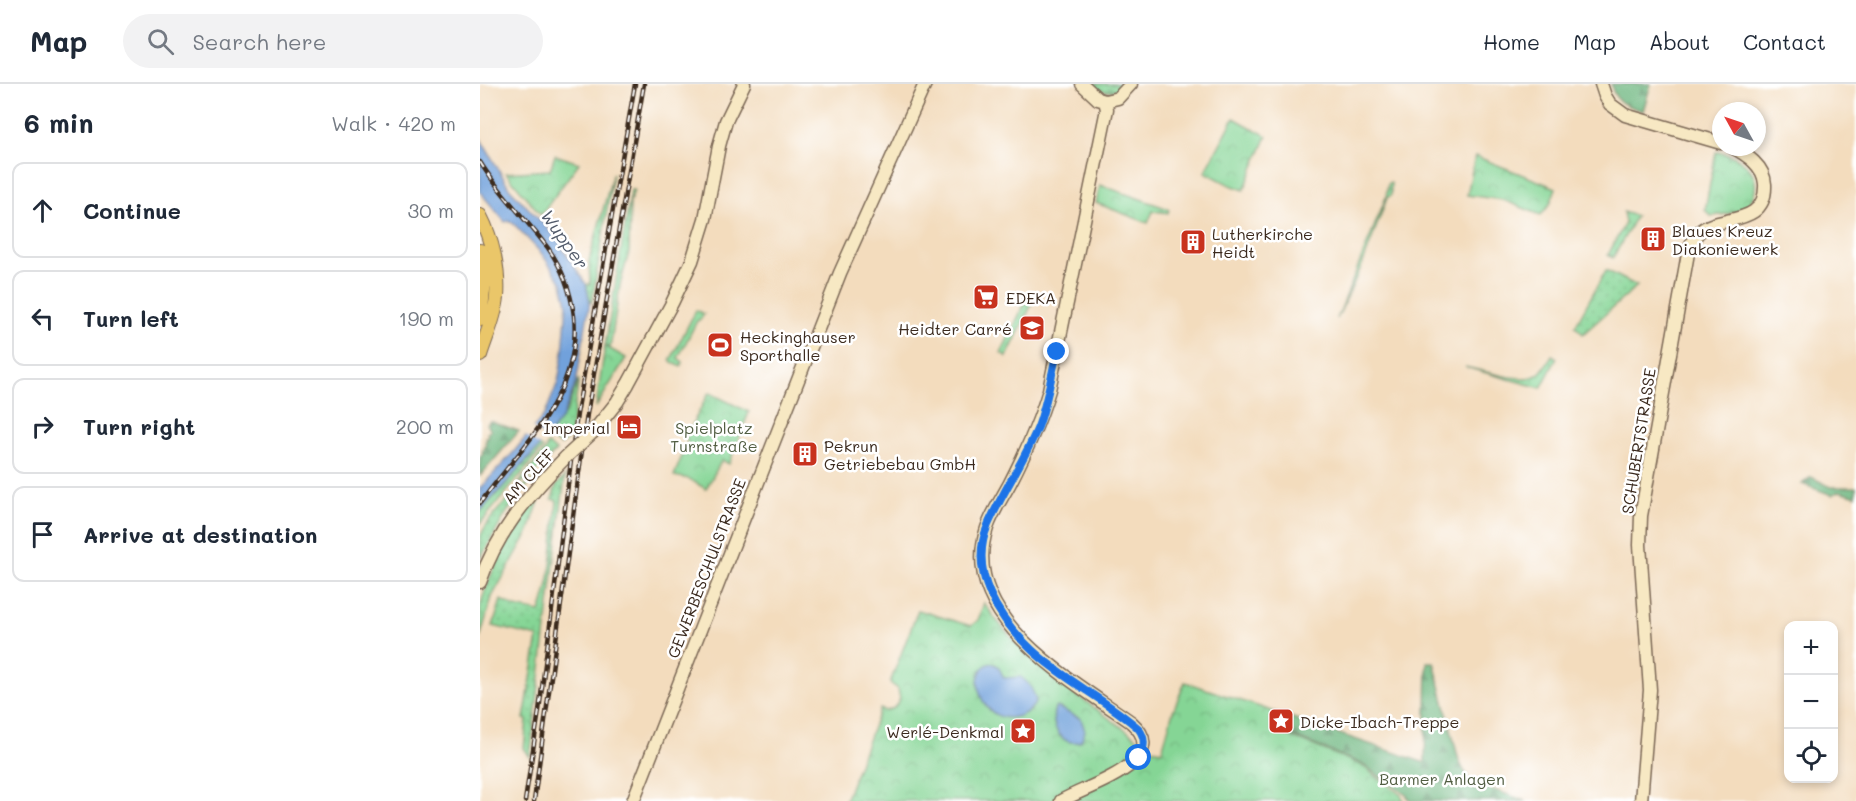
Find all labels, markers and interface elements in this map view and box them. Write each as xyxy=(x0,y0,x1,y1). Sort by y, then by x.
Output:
search box xyxy=(123,14,543,68)
text: Map xyxy=(30,23,87,59)
icon: search xyxy=(144,25,177,58)
text: Search here xyxy=(192,27,326,56)
text: Home xyxy=(1483,28,1540,55)
text: Map xyxy=(1573,28,1616,55)
text: About xyxy=(1649,28,1710,55)
text: Contact xyxy=(1743,28,1826,55)
north arrow xyxy=(1712,102,1766,156)
text: 6 min xyxy=(24,106,93,140)
text: Walk · 420 m xyxy=(331,110,456,136)
icon: ahead xyxy=(26,194,59,227)
text: Continue xyxy=(83,196,181,225)
text: 30 m xyxy=(408,197,454,223)
water label: Wupper xyxy=(536,204,594,274)
place label: Blaues Kreuz Diakoniewerk xyxy=(1672,220,1778,259)
place label: Lutherkirche Heidt xyxy=(1212,223,1313,262)
building icon: Blaues Kreuz Diakoniewerk xyxy=(1638,224,1668,254)
building icon: Lutherkirche Heidt xyxy=(1178,227,1208,257)
supermarket icon: EDEKA xyxy=(971,282,1001,312)
place label: EDEKA xyxy=(1006,287,1056,308)
icon: left xyxy=(26,302,59,335)
text: Turn left xyxy=(83,304,179,333)
text: 190 m xyxy=(399,305,454,331)
school or university icon: Heidter Carré xyxy=(1017,313,1047,343)
place label: Heidter Carré xyxy=(898,318,1012,339)
place label: Heckinghauser Sporthalle xyxy=(740,326,856,365)
sports icon: Heckinghauser Sporthalle xyxy=(705,330,735,360)
route end xyxy=(1043,338,1069,364)
street label: SCHUBERTSTRASSE xyxy=(1616,367,1660,515)
icon: right xyxy=(26,410,59,443)
text: Turn right xyxy=(83,412,195,441)
hotel icon: Imperial xyxy=(614,412,644,442)
text: 200 m xyxy=(396,413,454,439)
place label: Imperial xyxy=(544,417,610,438)
park label: Spielplatz Turnstraße xyxy=(670,417,758,456)
place label: Pekrun Getriebebau GmbH xyxy=(824,435,976,474)
building icon: Pekrun Getriebebau GmbH xyxy=(790,439,820,469)
street label: AM CLEF xyxy=(498,444,558,508)
street label: GEWERBESCHULSTRASSE xyxy=(662,475,750,661)
icon: arrive xyxy=(26,518,59,551)
text: Arrive at destination xyxy=(83,520,318,549)
map controls xyxy=(1784,621,1838,783)
button: + xyxy=(1784,621,1838,675)
button: − xyxy=(1784,675,1838,729)
place icon: Dicke-Ibach-Treppe xyxy=(1266,706,1296,736)
place label: Dicke-Ibach-Treppe xyxy=(1300,711,1459,732)
place icon: Werlé-Denkmal xyxy=(1008,716,1038,746)
place label: Werlé-Denkmal xyxy=(886,721,1004,742)
button: locate xyxy=(1784,729,1838,783)
route start xyxy=(1125,744,1151,770)
park label: Barmer Anlagen xyxy=(1379,768,1505,789)

